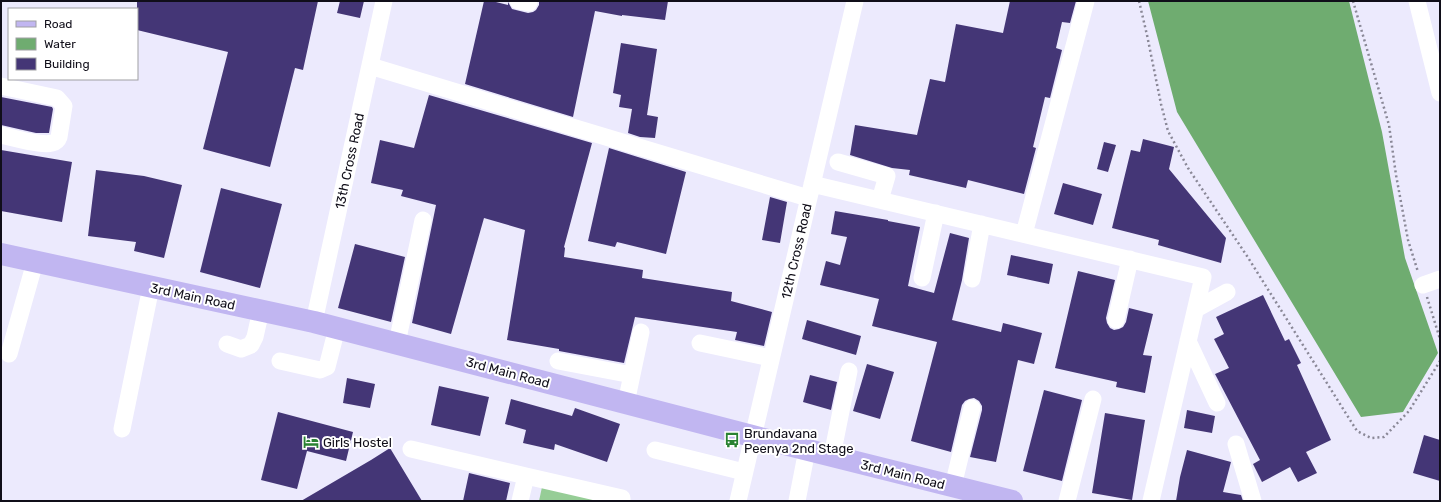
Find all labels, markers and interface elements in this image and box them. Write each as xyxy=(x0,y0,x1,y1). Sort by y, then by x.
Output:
legend xyxy=(8,8,138,80)
text: Road xyxy=(44,17,72,31)
text: Water xyxy=(44,37,76,51)
text: Building xyxy=(44,57,90,71)
street label: 13th Cross Road xyxy=(332,112,367,210)
street label: 12th Cross Road xyxy=(778,202,815,300)
street label: 3rd Main Road xyxy=(149,280,237,313)
street label: 3rd Main Road xyxy=(464,354,551,391)
place label: Brundavana Peenya 2nd Stage xyxy=(744,426,854,457)
bus stop icon: Brundavana Peenya 2nd Stage xyxy=(723,431,741,449)
hotel icon: Girls Hostel xyxy=(302,433,320,451)
place label: Girls Hostel xyxy=(323,435,392,450)
street label: 3rd Main Road xyxy=(859,457,946,492)

